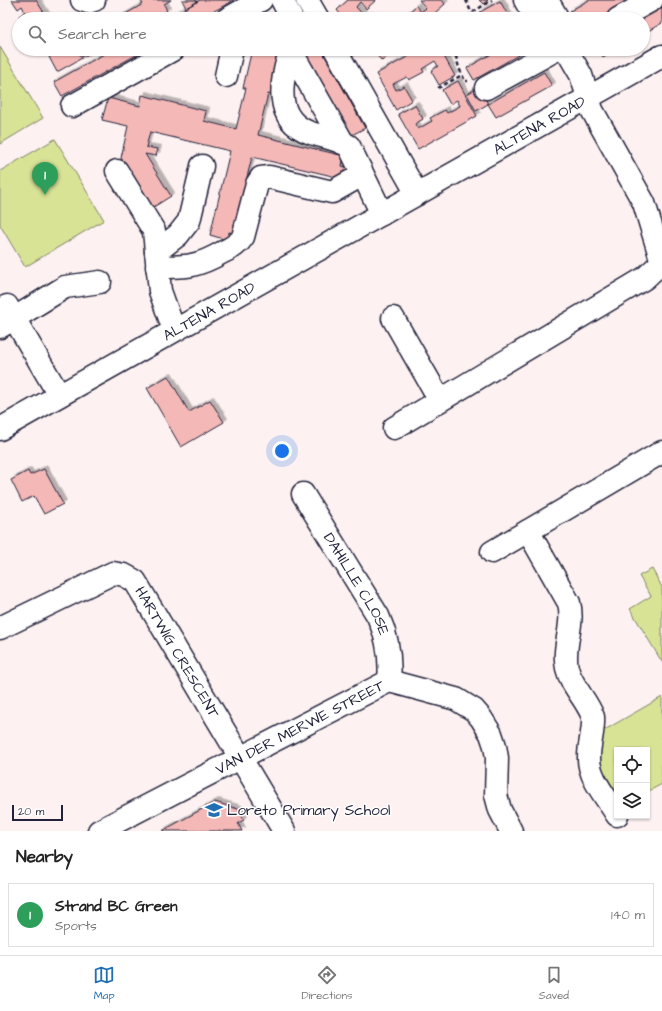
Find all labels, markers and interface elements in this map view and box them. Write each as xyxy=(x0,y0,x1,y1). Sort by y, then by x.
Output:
search box xyxy=(12,12,650,56)
icon: search xyxy=(26,23,48,45)
text: Search here xyxy=(58,24,147,45)
street label: ALTENA ROAD xyxy=(489,90,590,160)
pin: 1 xyxy=(32,162,58,195)
street label: ALTENA ROAD xyxy=(159,277,260,346)
your location xyxy=(272,441,292,461)
street label: DAHILLE CLOSE xyxy=(319,529,395,638)
street label: HARTWIG CRESCENT xyxy=(130,582,225,722)
street label: VAN DER MERWE STREET xyxy=(212,674,388,780)
map controls xyxy=(614,747,650,819)
button: locate xyxy=(614,747,650,783)
button: layers xyxy=(614,783,650,819)
school or university icon: Loreto Primary School xyxy=(204,800,224,820)
place label: Loreto Primary School xyxy=(227,800,390,822)
scale bar xyxy=(12,803,63,822)
text: 20 m xyxy=(18,804,44,819)
text: Nearby xyxy=(16,845,73,869)
text: Strand BC Green xyxy=(55,896,178,917)
text: 1 xyxy=(29,906,31,924)
text: 140 m xyxy=(611,906,645,924)
text: Sports xyxy=(55,917,97,935)
tab: Map xyxy=(93,964,115,1003)
tab: Directions xyxy=(301,964,353,1003)
tab: Saved xyxy=(539,964,569,1003)

